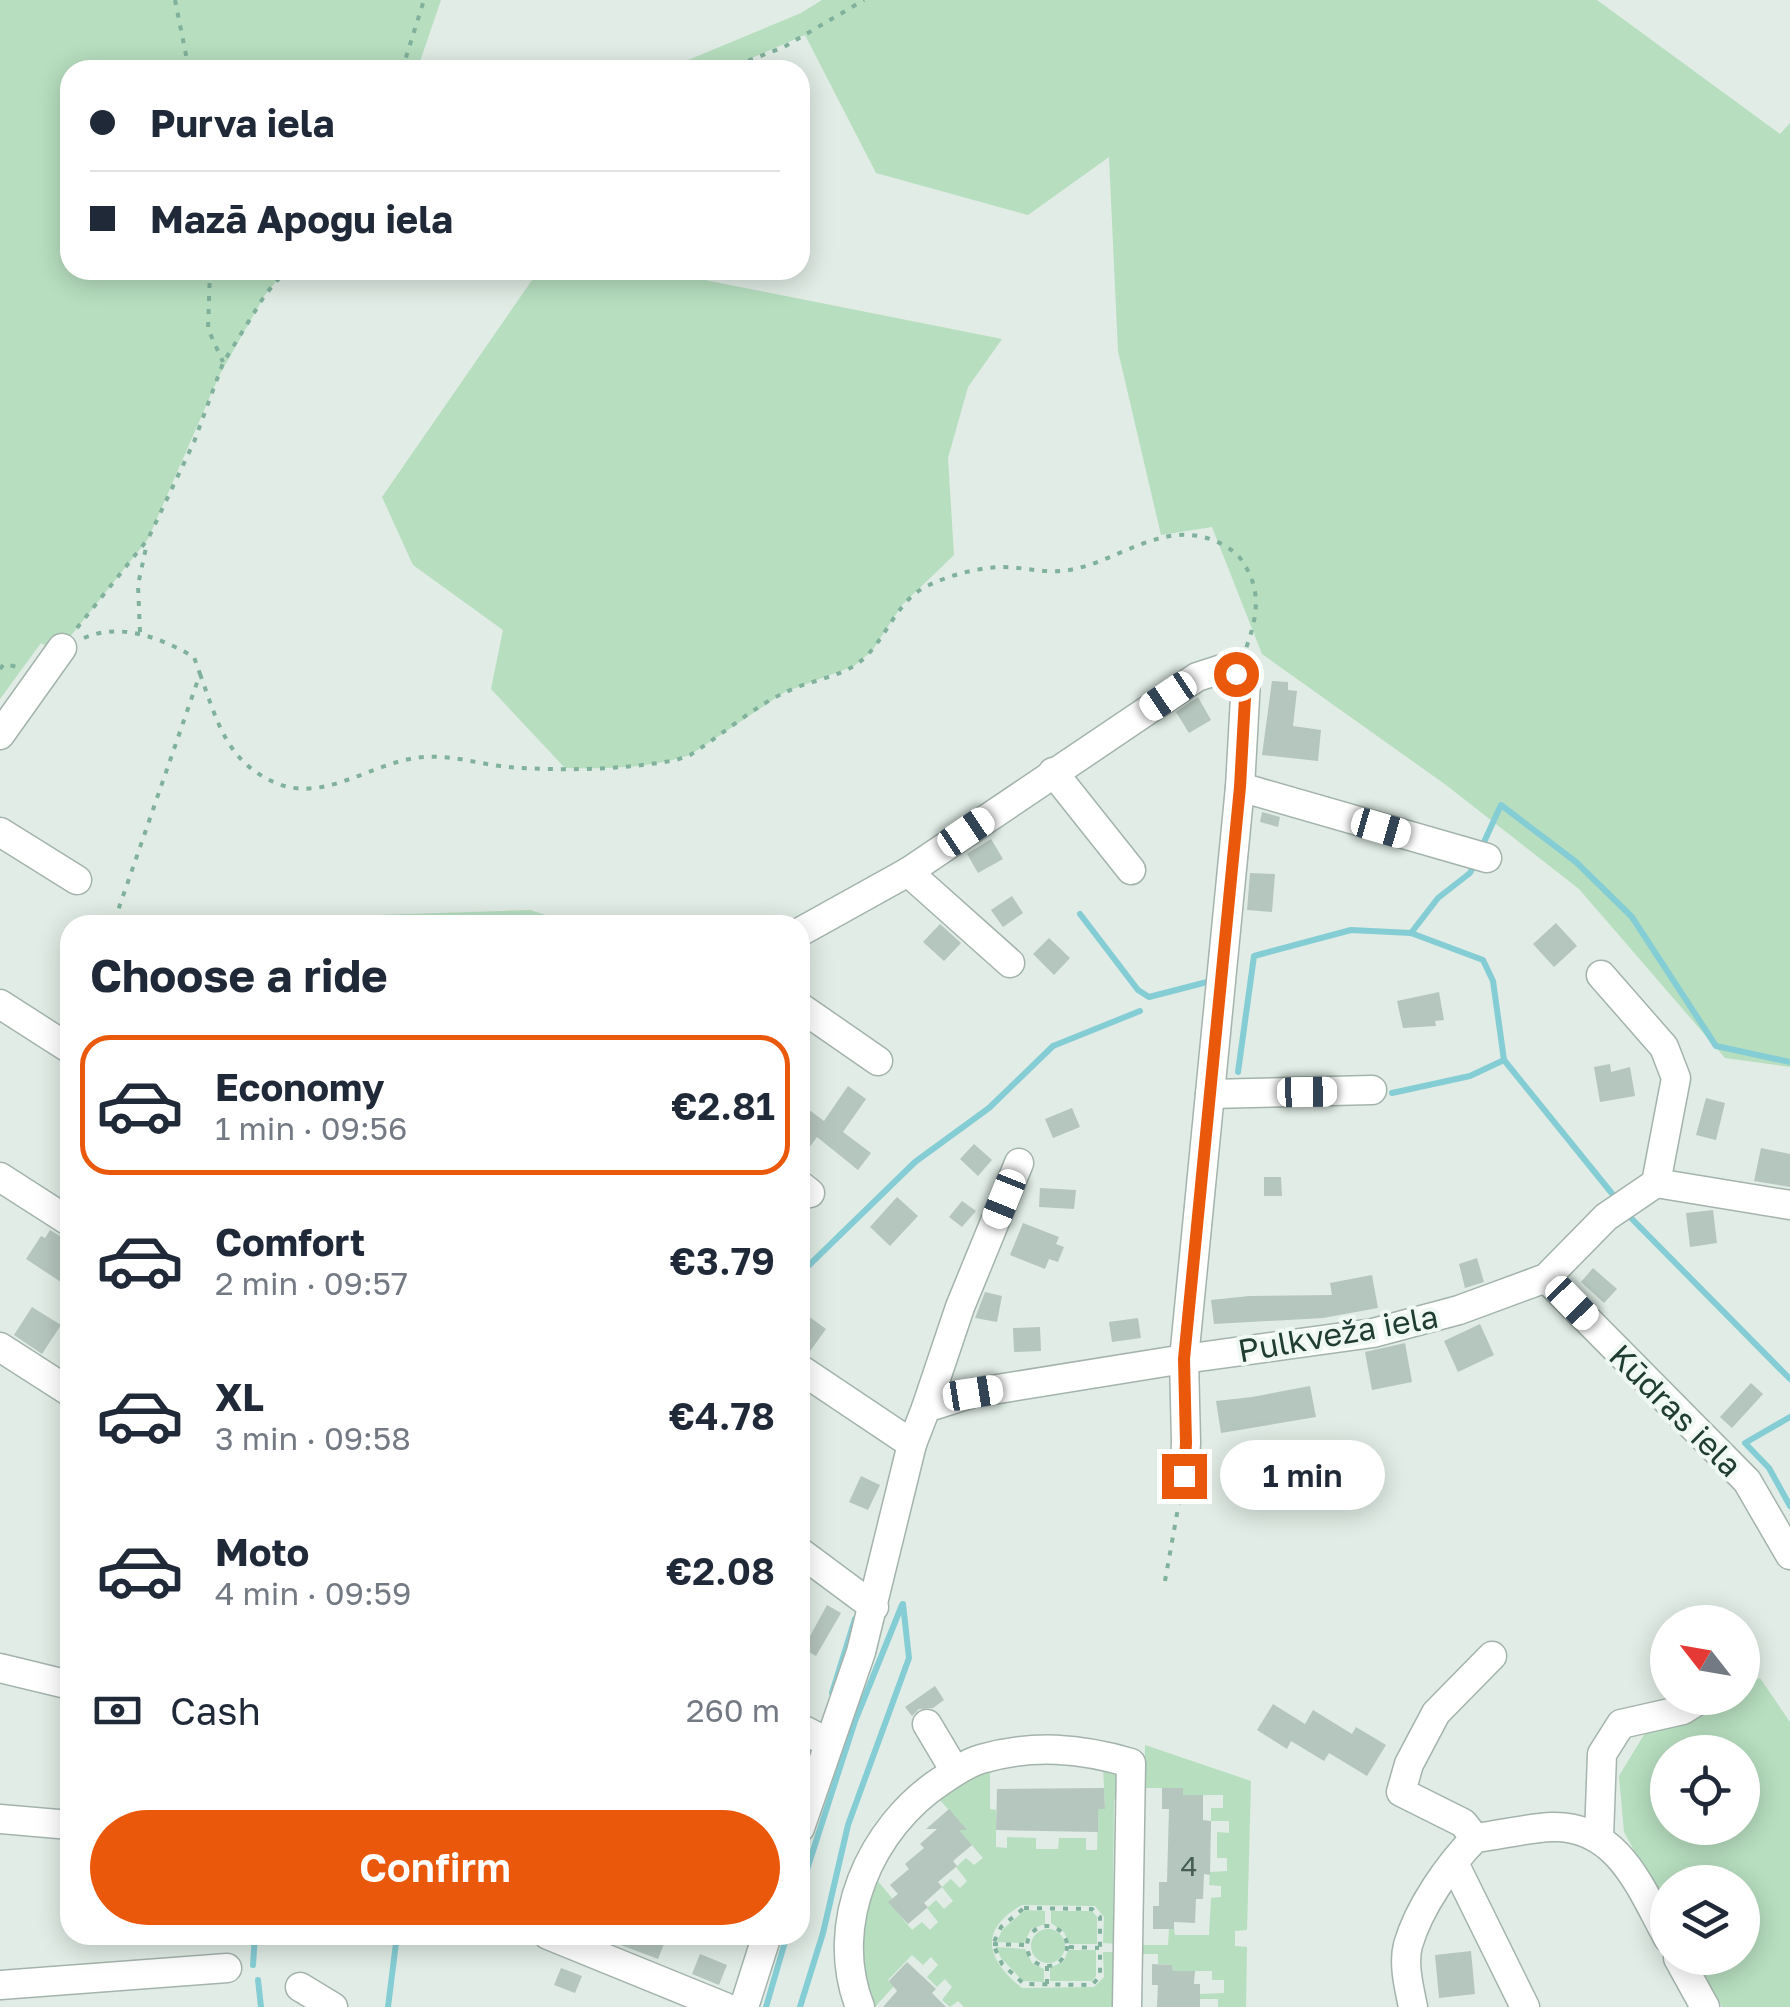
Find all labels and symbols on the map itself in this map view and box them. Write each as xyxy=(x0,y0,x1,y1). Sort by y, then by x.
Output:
route start xyxy=(1214,652,1259,697)
car xyxy=(1135,667,1201,725)
car xyxy=(933,803,999,861)
car xyxy=(1348,805,1414,851)
car xyxy=(1277,1076,1337,1108)
car xyxy=(979,1166,1029,1232)
car xyxy=(1540,1271,1604,1335)
street label: Pulkveža iela xyxy=(1235,1297,1441,1369)
street label: Kūdras iela xyxy=(1602,1336,1750,1484)
car xyxy=(941,1373,1005,1413)
callout: 1 min xyxy=(1219,1441,1384,1511)
route end xyxy=(1162,1454,1207,1499)
north arrow xyxy=(1650,1605,1760,1715)
house number: 4 xyxy=(1180,1849,1198,1882)

